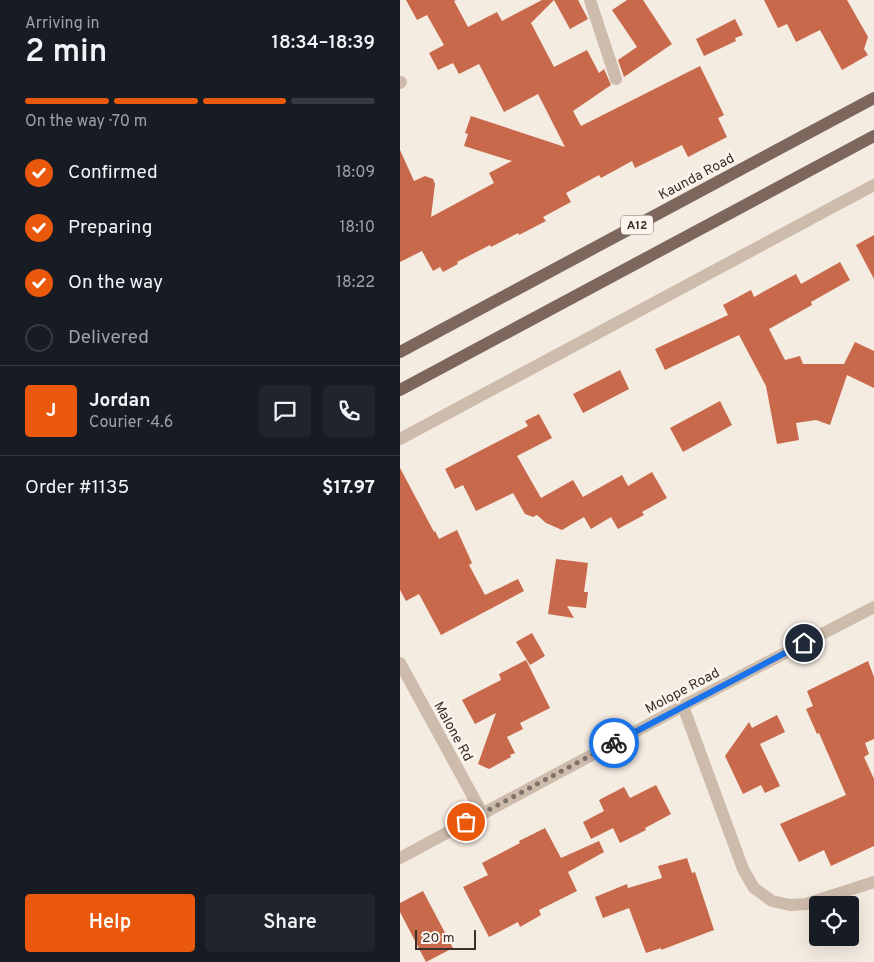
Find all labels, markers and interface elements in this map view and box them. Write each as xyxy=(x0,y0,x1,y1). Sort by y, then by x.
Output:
text: Arriving in xyxy=(25,14,100,34)
text: 18:34–18:39 xyxy=(272,31,375,55)
text: 2 min xyxy=(25,33,107,73)
text: On the way · 70 m xyxy=(25,112,147,132)
street label: Kaunda Road xyxy=(656,150,738,204)
icon: check xyxy=(25,159,53,187)
text: Confirmed xyxy=(68,161,158,185)
text: 18:09 xyxy=(336,163,375,183)
icon: check xyxy=(25,214,53,242)
text: Preparing xyxy=(68,216,152,240)
road number: A12 xyxy=(621,216,653,234)
text: 18:10 xyxy=(339,218,375,238)
icon: check xyxy=(25,269,53,297)
text: On the way xyxy=(68,271,163,295)
text: 18:22 xyxy=(336,273,375,293)
text: Delivered xyxy=(68,326,149,350)
button: chat xyxy=(259,385,311,437)
button: phone xyxy=(323,385,375,437)
text: Jordan xyxy=(89,389,151,413)
text: J xyxy=(46,399,56,423)
text: Courier · 4.6 xyxy=(89,413,173,433)
text: Order #1135 xyxy=(25,476,129,500)
text: $17.97 xyxy=(322,476,375,500)
pin xyxy=(783,622,825,664)
icon: home xyxy=(790,629,818,657)
street label: Molope Road xyxy=(643,665,723,718)
street label: Malone Rd xyxy=(429,699,476,764)
courier xyxy=(589,718,639,768)
icon: bike xyxy=(600,729,628,757)
pin xyxy=(445,801,487,843)
icon: bag xyxy=(452,808,480,836)
button: Help xyxy=(25,894,195,952)
button: Share xyxy=(205,894,375,952)
map controls xyxy=(809,896,859,946)
button: locate xyxy=(809,896,859,946)
scale bar xyxy=(415,927,476,950)
text: 20 m xyxy=(422,930,455,947)

